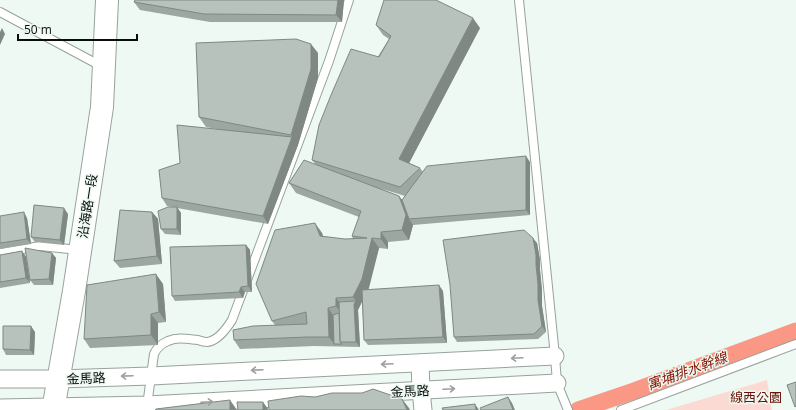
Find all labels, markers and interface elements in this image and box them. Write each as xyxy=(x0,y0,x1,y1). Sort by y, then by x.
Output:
scale bar xyxy=(18,16,137,42)
text: 50 m xyxy=(24,21,52,38)
street label: 沿海路一段 xyxy=(73,172,101,240)
water label: 寓埔排水幹線 xyxy=(644,347,731,394)
one-way arrow xyxy=(511,354,524,361)
one-way arrow xyxy=(381,361,394,368)
one-way arrow xyxy=(251,367,264,374)
street label: 金馬路 xyxy=(66,368,106,388)
one-way arrow xyxy=(121,373,134,380)
street label: 金馬路 xyxy=(390,381,430,401)
one-way arrow xyxy=(442,385,455,392)
park label: 線西公園 xyxy=(730,388,782,406)
one-way arrow xyxy=(200,399,213,406)

